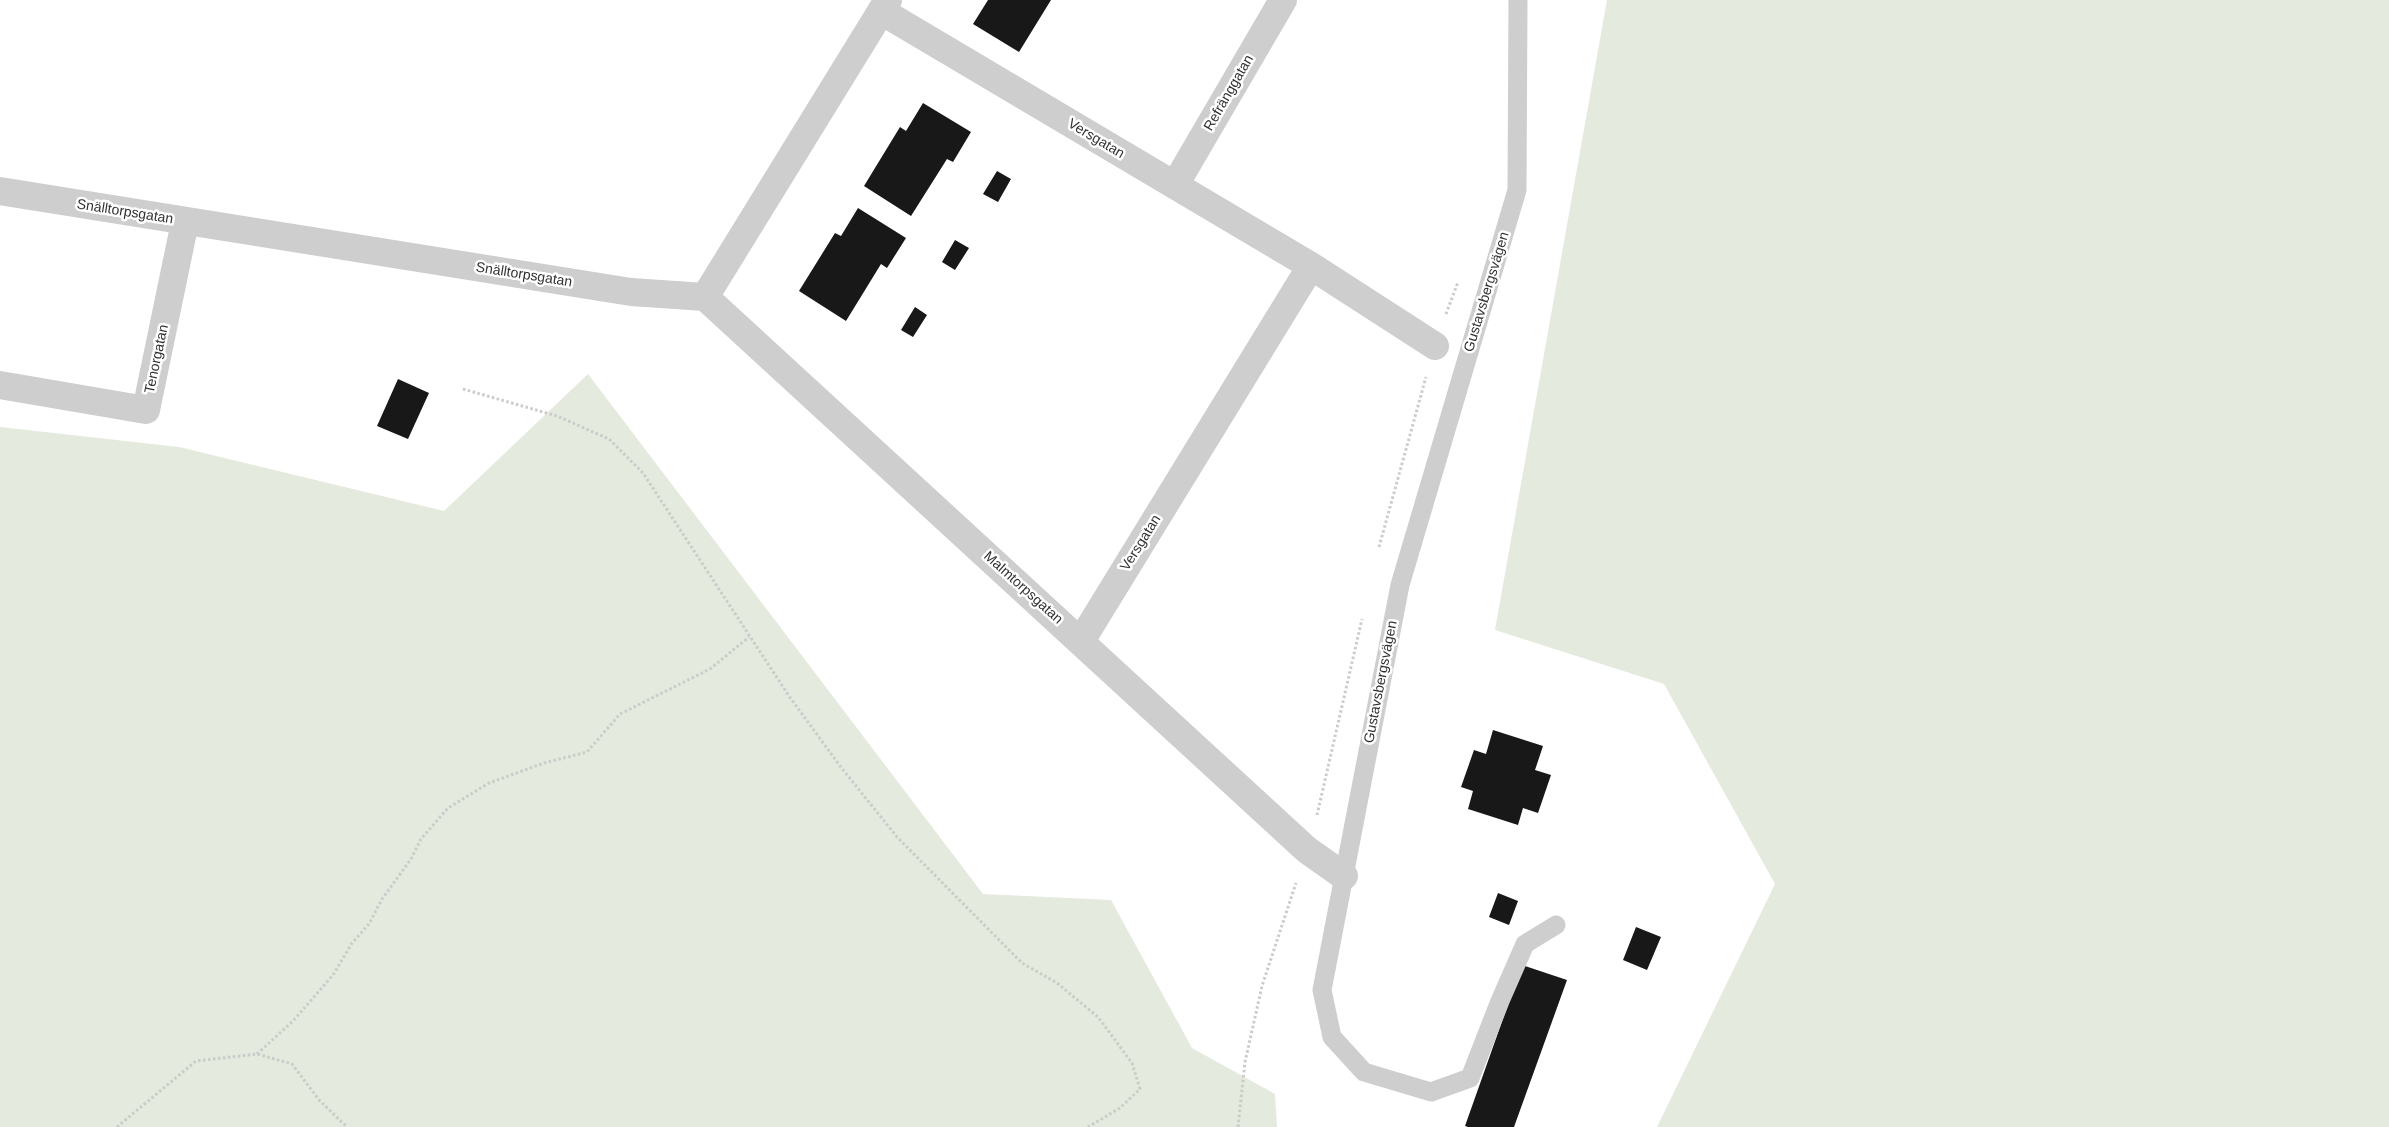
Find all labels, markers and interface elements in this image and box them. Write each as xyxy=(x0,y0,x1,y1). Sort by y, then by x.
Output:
street label: Refränggatan xyxy=(1201,52,1257,134)
street label: Versgatan xyxy=(1065,116,1127,162)
street label: Snälltorpsgatan xyxy=(76,196,174,228)
street label: Gustavsbergsvägen xyxy=(1461,230,1513,354)
street label: Snälltorpsgatan xyxy=(475,259,573,291)
street label: Tenorgatan xyxy=(142,323,172,395)
street label: Versgatan xyxy=(1117,512,1165,574)
street label: Malmtorpsgatan xyxy=(980,548,1066,628)
street label: Gustavsbergsvägen xyxy=(1361,619,1401,745)

